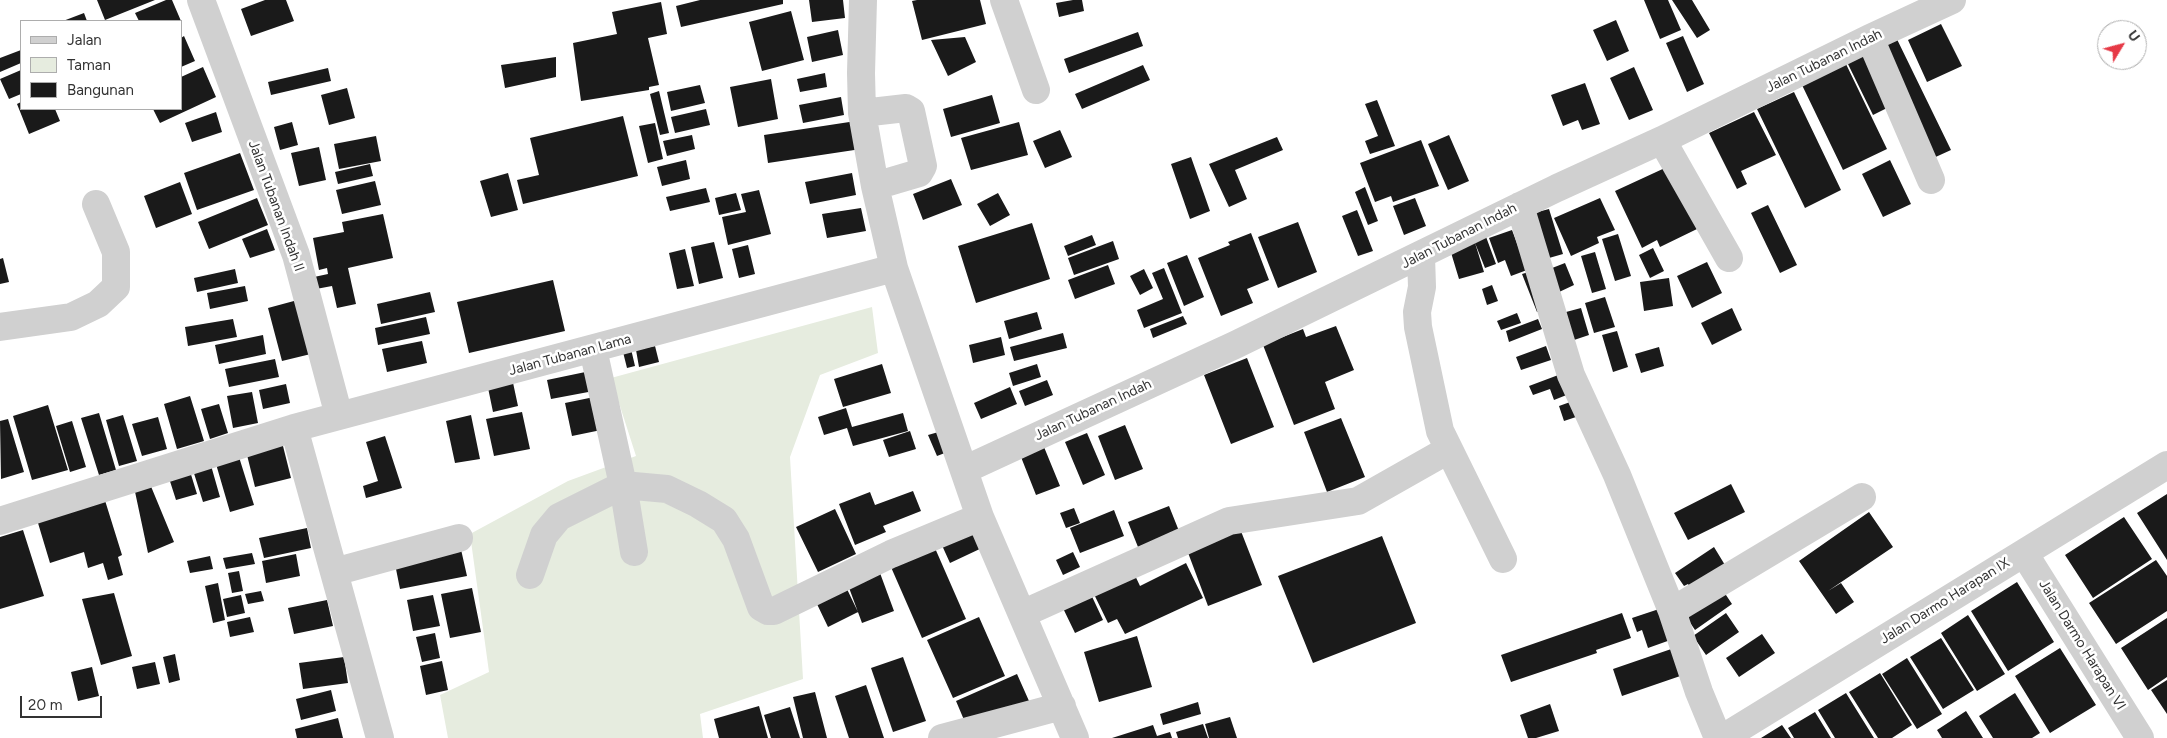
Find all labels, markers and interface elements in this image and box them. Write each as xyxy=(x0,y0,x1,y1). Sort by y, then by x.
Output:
legend xyxy=(20,20,182,110)
north arrow xyxy=(2097,20,2147,70)
street label: Jalan Tubanan Indah xyxy=(1763,26,1885,96)
text: U xyxy=(2124,27,2143,45)
text: Jalan xyxy=(67,31,102,49)
text: Taman xyxy=(67,56,111,74)
text: Bangunan xyxy=(67,81,134,99)
street label: Jalan Tubanan Indah II xyxy=(244,138,308,274)
street label: Jalan Tubanan Indah xyxy=(1399,200,1519,272)
street label: Jalan Tubanan Lama xyxy=(507,331,633,379)
street label: Jalan Tubanan Indah xyxy=(1032,376,1154,444)
street label: Jalan Darmo Harapan IX xyxy=(1877,554,2013,648)
street label: Jalan Darmo Harapan VI xyxy=(2035,577,2129,713)
scale bar xyxy=(22,686,105,718)
text: 20 m xyxy=(28,696,62,714)

